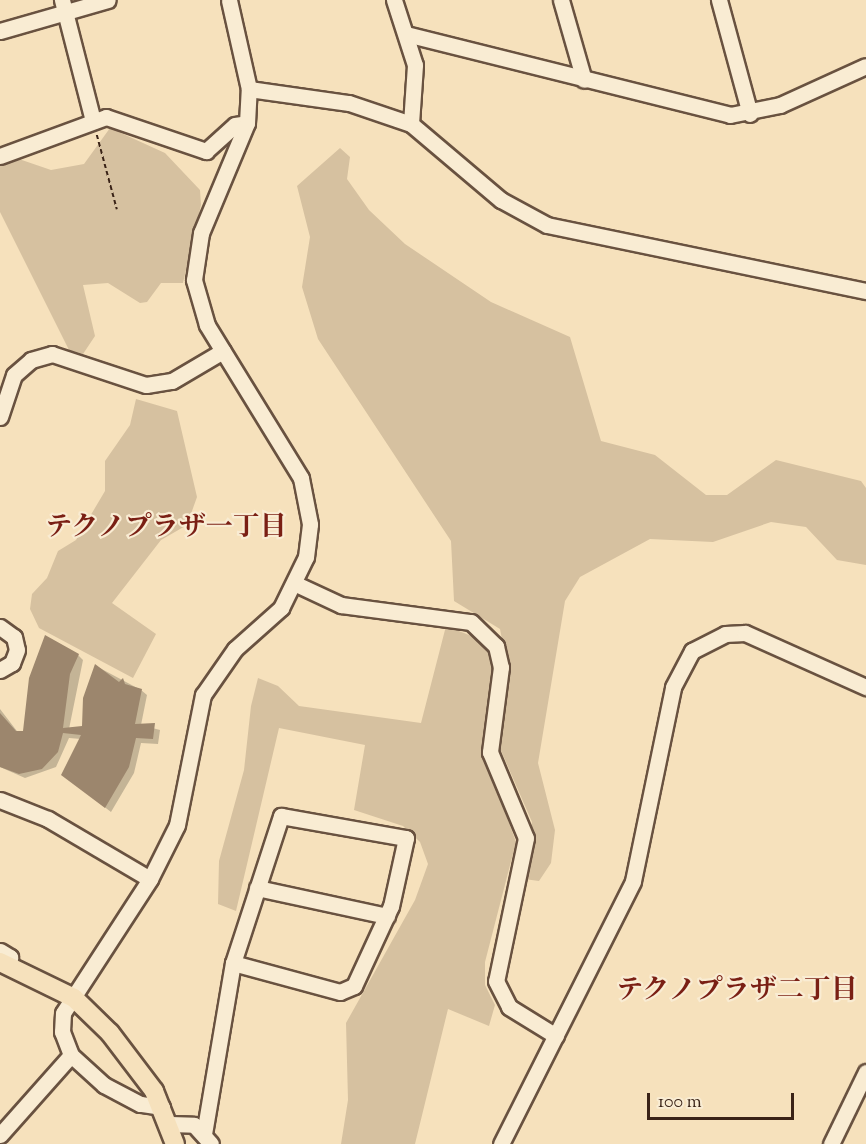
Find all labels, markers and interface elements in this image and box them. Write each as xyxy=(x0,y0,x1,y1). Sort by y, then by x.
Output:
district label: テクノプラザ一丁目 xyxy=(45,513,287,545)
district label: テクノプラザ二丁目 xyxy=(616,976,858,1008)
scale bar xyxy=(650,1081,797,1119)
text: 100 m xyxy=(658,1090,702,1116)

